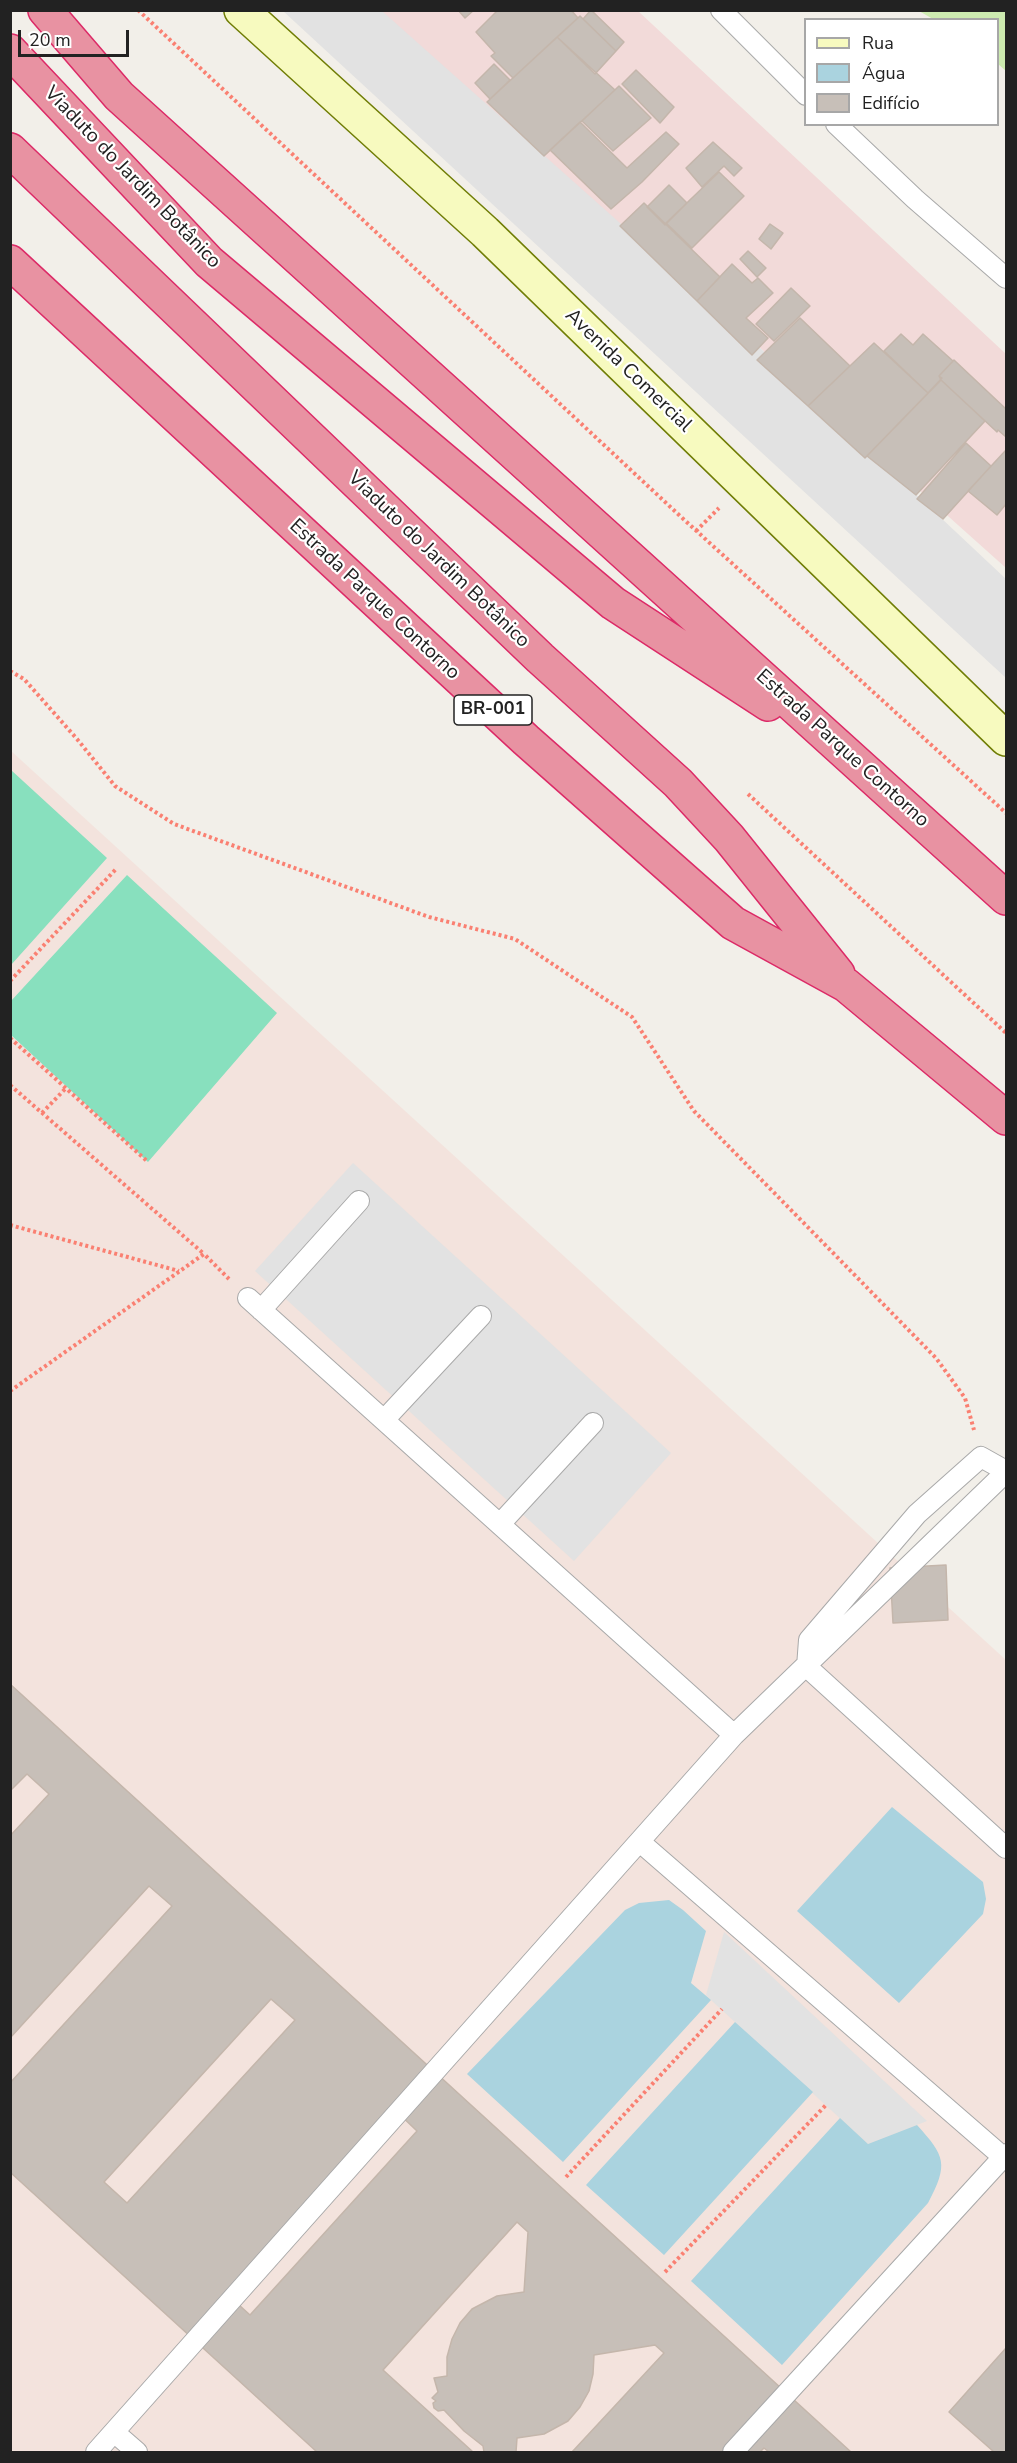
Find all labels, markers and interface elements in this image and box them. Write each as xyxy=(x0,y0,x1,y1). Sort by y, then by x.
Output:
scale bar xyxy=(21,18,132,56)
legend xyxy=(804,18,999,126)
text: 20 m xyxy=(29,28,71,52)
text: Rua xyxy=(862,31,894,55)
text: Água xyxy=(862,61,905,85)
street label: Viaduto do Jardim Botânico xyxy=(39,82,225,274)
text: Edifício xyxy=(862,91,920,115)
street label: Avenida Comercial xyxy=(559,304,697,438)
street label: Viaduto do Jardim Botânico xyxy=(342,467,534,653)
street label: Estrada Parque Contorno xyxy=(284,515,464,685)
street label: Estrada Parque Contorno xyxy=(751,665,933,833)
road number: BR-001 xyxy=(454,695,532,725)

